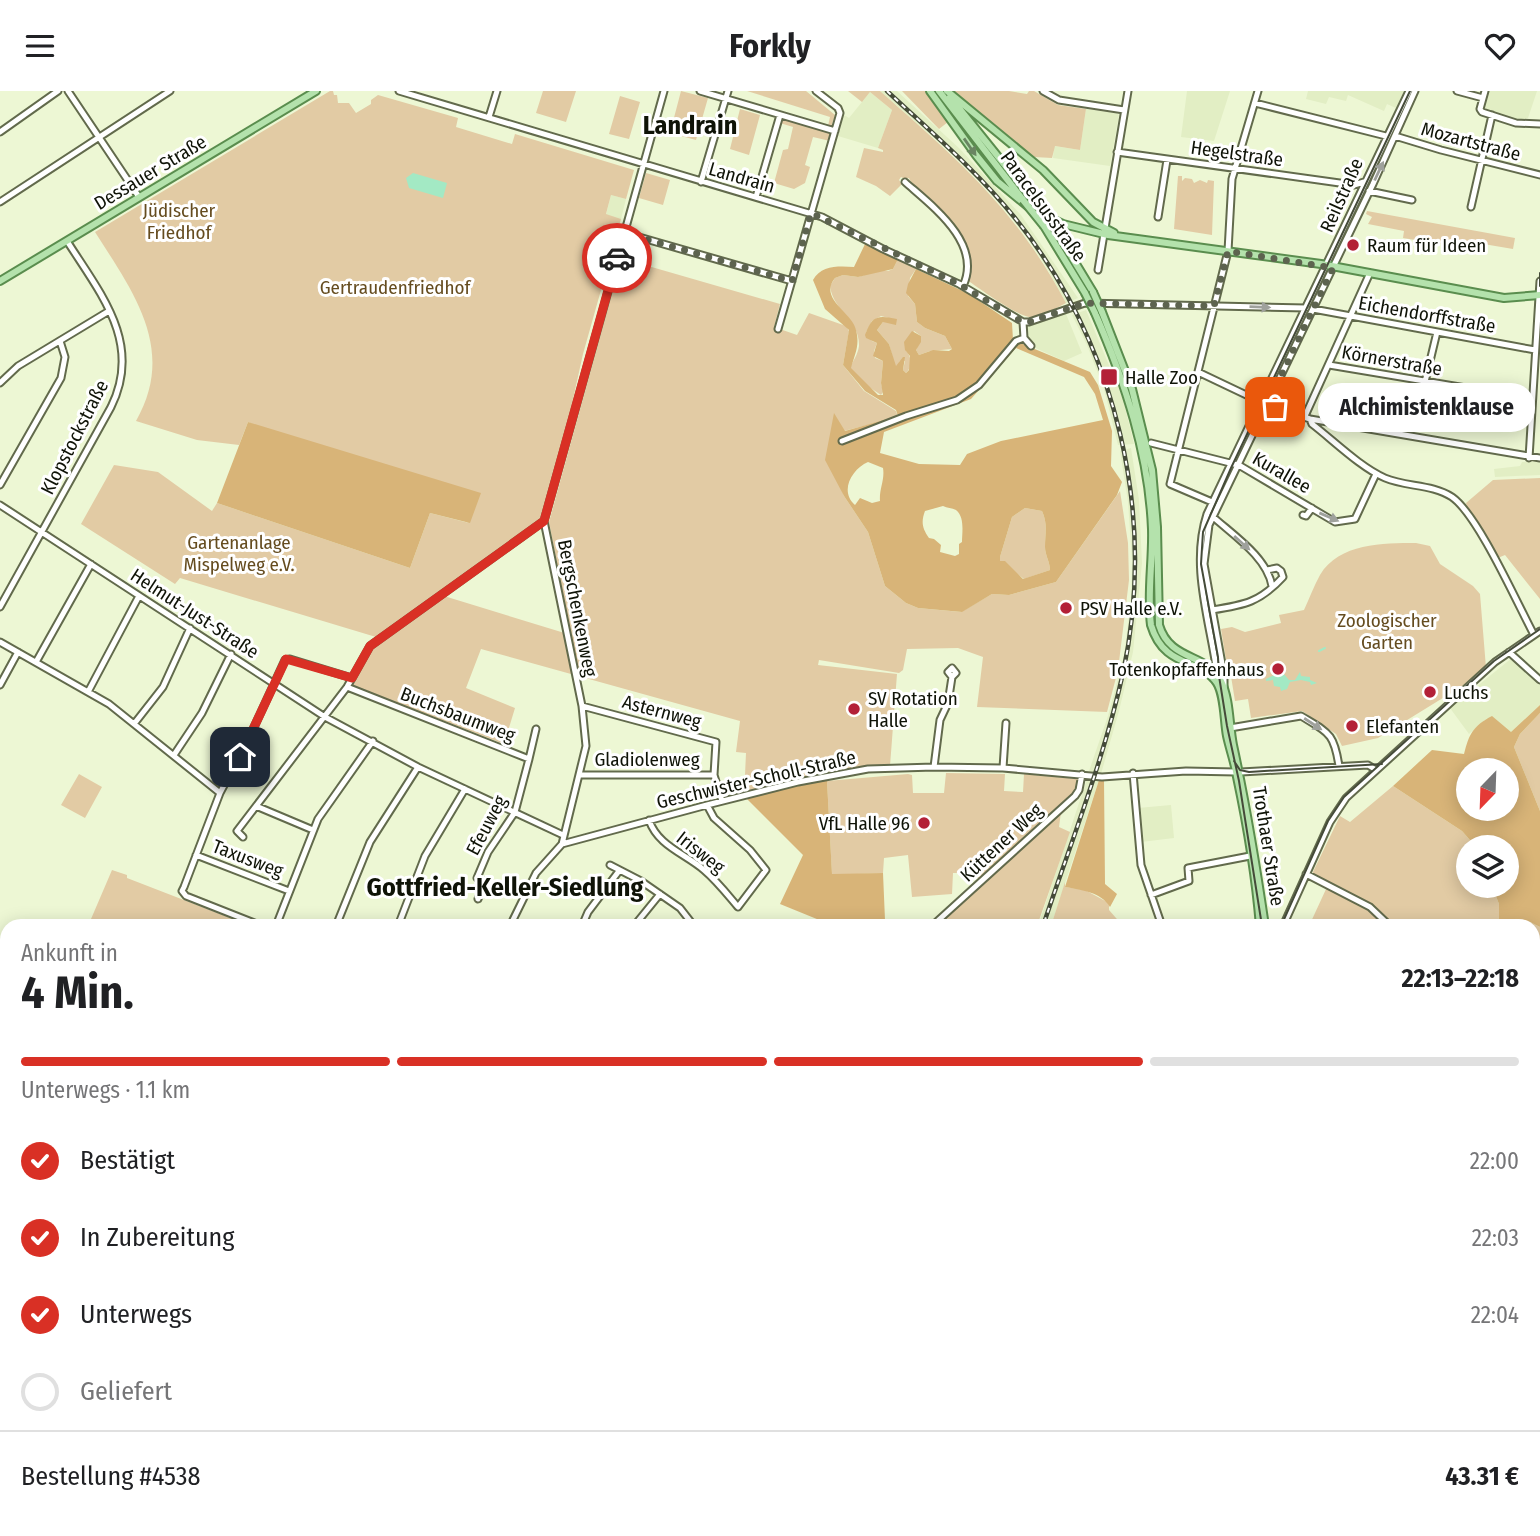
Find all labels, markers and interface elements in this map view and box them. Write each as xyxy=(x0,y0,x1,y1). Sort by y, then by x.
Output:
icon: menu xyxy=(21,27,59,65)
text: Forkly xyxy=(729,27,811,65)
icon: heart xyxy=(1481,27,1519,65)
district label: Landrain xyxy=(643,110,737,141)
street label: Mozartstraße xyxy=(1419,117,1523,166)
street label: Dessauer Straße xyxy=(90,130,210,215)
street label: Hegelstraße xyxy=(1189,136,1285,171)
one-way arrow xyxy=(963,138,977,156)
street label: Paracelsusstraße xyxy=(996,147,1091,266)
street label: Reilstraße xyxy=(1315,155,1368,236)
street label: Landrain xyxy=(706,157,778,198)
one-way arrow xyxy=(1374,161,1385,182)
park label: Jüdischer Friedhof xyxy=(143,199,216,244)
courier xyxy=(582,223,652,293)
place label: Raum für Ideen xyxy=(1367,234,1486,257)
marker: Raum für Ideen xyxy=(1345,237,1361,253)
icon: car xyxy=(598,239,636,277)
park label: Gertraudenfriedhof xyxy=(320,276,471,299)
street label: Eichendorffstraße xyxy=(1357,291,1497,338)
one-way arrow xyxy=(1250,302,1272,313)
street label: Körnerstraße xyxy=(1340,340,1444,381)
place label: Halle Zoo xyxy=(1125,366,1198,389)
marker: Halle Zoo xyxy=(1099,367,1119,387)
street label: Klopstockstraße xyxy=(36,376,113,498)
pin xyxy=(1245,377,1305,437)
callout: Alchimistenklause xyxy=(1317,383,1534,431)
icon: bag xyxy=(1256,388,1294,426)
text: Alchimistenklause xyxy=(1339,393,1514,421)
street label: Kurallee xyxy=(1248,447,1315,498)
one-way arrow xyxy=(1319,511,1340,522)
park label: Gartenanlage Mispelweg e.V. xyxy=(183,531,295,576)
one-way arrow xyxy=(1233,535,1250,551)
street label: Bergschenkenweg xyxy=(553,537,602,679)
street label: Helmut-Just-Straße xyxy=(126,563,263,663)
place label: PSV Halle e.V. xyxy=(1080,597,1182,620)
marker: PSV Halle e.V. xyxy=(1058,600,1074,616)
park label: Zoologischer Garten xyxy=(1337,609,1437,654)
place label: Totenkopfaffenhaus xyxy=(1109,658,1264,681)
marker: Totenkopfaffenhaus xyxy=(1270,661,1286,677)
place label: Luchs xyxy=(1444,681,1488,704)
street label: Buchsbaumweg xyxy=(397,682,519,747)
marker: Luchs xyxy=(1422,684,1438,700)
place label: SV Rotation Halle xyxy=(868,687,958,732)
street label: Asternweg xyxy=(620,690,704,733)
marker: SV Rotation Halle xyxy=(846,701,862,717)
place label: Elefanten xyxy=(1366,715,1439,738)
one-way arrow xyxy=(1304,717,1323,730)
marker: Elefanten xyxy=(1344,718,1360,734)
pin xyxy=(210,727,270,787)
icon: home xyxy=(221,738,259,776)
street label: Geschwister-Scholl-Straße xyxy=(654,745,858,814)
street label: Gladiolenweg xyxy=(594,748,700,771)
north arrow xyxy=(1456,758,1519,821)
map controls xyxy=(1456,758,1519,898)
street label: Trothaer Straße xyxy=(1248,785,1289,908)
street label: Efeuweg xyxy=(461,791,512,859)
street label: Küttener Weg xyxy=(955,798,1047,886)
place label: VfL Halle 96 xyxy=(819,812,910,835)
marker: VfL Halle 96 xyxy=(916,815,932,831)
street label: Irisweg xyxy=(672,826,730,878)
street label: Taxusweg xyxy=(209,834,287,882)
button: layers xyxy=(1456,835,1519,898)
district label: Gottfried-Keller-Siedlung xyxy=(367,872,643,903)
text: Ankunft in xyxy=(21,939,118,967)
text: 22:13–22:18 xyxy=(1402,963,1519,994)
text: 4 Min. xyxy=(21,965,134,1020)
text: Unterwegs · 1.1 km xyxy=(21,1076,190,1104)
icon: check xyxy=(21,1142,59,1180)
text: Bestätigt xyxy=(80,1145,175,1176)
text: 22:00 xyxy=(1470,1147,1519,1175)
icon: check xyxy=(21,1219,59,1257)
text: In Zubereitung xyxy=(80,1222,234,1253)
text: 22:03 xyxy=(1472,1224,1519,1252)
icon: check xyxy=(21,1296,59,1334)
text: Unterwegs xyxy=(80,1299,192,1330)
text: 22:04 xyxy=(1471,1301,1519,1329)
text: Geliefert xyxy=(80,1376,172,1407)
text: Bestellung #4538 xyxy=(21,1461,201,1492)
text: 43.31 € xyxy=(1445,1461,1519,1492)

